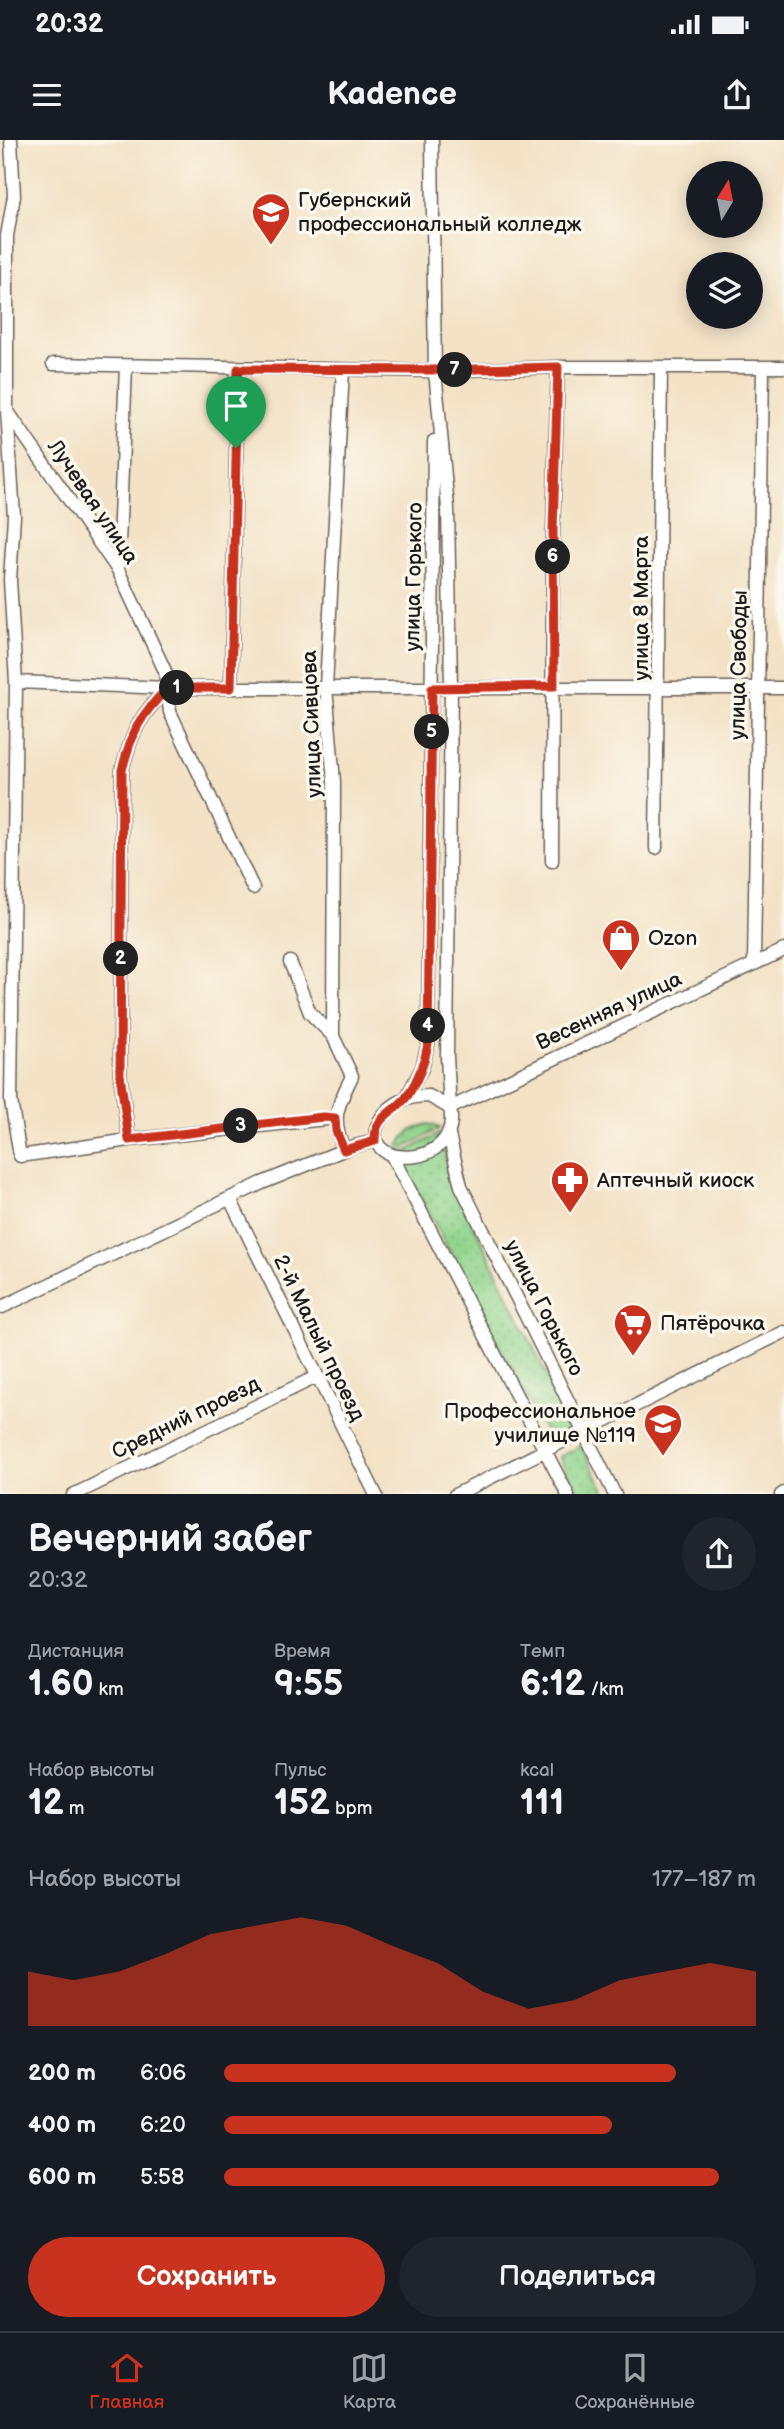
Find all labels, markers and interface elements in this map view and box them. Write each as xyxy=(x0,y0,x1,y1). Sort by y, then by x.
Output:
text: 20:32 xyxy=(35,9,103,40)
text: Kadence xyxy=(327,75,457,114)
icon: menu xyxy=(28,76,66,114)
icon: share xyxy=(718,76,756,114)
north arrow xyxy=(686,161,763,238)
map controls xyxy=(686,161,763,329)
place label: Губернский профессиональный колледж xyxy=(298,188,582,237)
school or university icon: Губернский профессиональный колледж xyxy=(250,191,292,246)
button: layers xyxy=(686,252,763,329)
pin: 7 xyxy=(438,352,472,387)
text: 7 xyxy=(449,358,460,381)
pin xyxy=(206,376,266,448)
icon: arrive xyxy=(217,387,255,425)
street label: Лучевая улица xyxy=(42,434,144,569)
street label: улица Горького xyxy=(400,502,428,652)
street label: улица 8 Марта xyxy=(629,535,654,680)
pin: 6 xyxy=(536,540,570,574)
text: 6 xyxy=(547,545,558,568)
street label: улица Свободы xyxy=(725,590,753,740)
street label: улица Сивцова xyxy=(297,649,327,798)
pin: 1 xyxy=(160,670,194,706)
text: 1 xyxy=(173,676,181,699)
pin: 5 xyxy=(414,714,450,750)
text: 5 xyxy=(426,720,437,743)
shop icon: Ozon xyxy=(600,917,642,972)
place label: Ozon xyxy=(648,926,697,951)
pin: 2 xyxy=(104,942,138,976)
text: 2 xyxy=(115,947,126,970)
street label: Весенняя улица xyxy=(532,966,686,1056)
pin: 4 xyxy=(410,1008,446,1043)
text: 4 xyxy=(422,1014,433,1037)
pin: 3 xyxy=(224,1108,258,1144)
text: 3 xyxy=(235,1114,246,1137)
pharmacy icon: Аптечный киоск xyxy=(549,1159,591,1214)
place label: Аптечный киоск xyxy=(596,1168,754,1193)
street label: улица Горького xyxy=(499,1236,589,1380)
street label: 2-й Малый проезд xyxy=(268,1251,370,1425)
supermarket icon: Пятёрочка xyxy=(612,1302,654,1357)
place label: Пятёрочка xyxy=(660,1311,766,1336)
street label: Средний проезд xyxy=(108,1371,264,1465)
place label: Профессиональное училище №119 xyxy=(444,1399,636,1448)
school or university icon: Профессиональное училище №119 xyxy=(642,1402,684,1457)
text: Вечерний забег xyxy=(28,1517,312,1562)
button: share xyxy=(682,1517,756,1591)
text: 20:32 xyxy=(28,1566,87,1594)
text: Дистанция xyxy=(28,1640,124,1663)
text: Время xyxy=(274,1640,330,1663)
text: Темп xyxy=(520,1640,565,1663)
text: 1.60 xyxy=(28,1663,93,1706)
text: 9:55 xyxy=(274,1663,343,1706)
text: 6:12 xyxy=(520,1663,585,1706)
text: km xyxy=(93,1678,124,1701)
text: /km xyxy=(585,1678,624,1701)
text: Набор высоты xyxy=(28,1759,154,1782)
text: Пульс xyxy=(274,1759,327,1782)
text: kcal xyxy=(520,1759,554,1782)
text: 12 xyxy=(28,1782,64,1825)
text: 152 xyxy=(274,1782,330,1825)
text: 111 xyxy=(520,1782,564,1825)
text: m xyxy=(64,1797,85,1820)
text: bpm xyxy=(330,1797,372,1820)
text: Набор высоты xyxy=(28,1865,181,1893)
text: 177–187 m xyxy=(652,1865,756,1893)
text: 200 m xyxy=(28,2059,96,2087)
text: 6:06 xyxy=(140,2059,186,2087)
text: 400 m xyxy=(28,2111,96,2139)
text: 6:20 xyxy=(140,2111,186,2139)
text: 600 m xyxy=(28,2163,96,2191)
text: 5:58 xyxy=(140,2163,184,2191)
button: Сохранить xyxy=(28,2237,385,2317)
button: Поделиться xyxy=(399,2237,756,2317)
tab: Главная xyxy=(89,2349,164,2414)
tab: Карта xyxy=(343,2349,396,2414)
tab: Сохранённые xyxy=(575,2349,695,2414)

